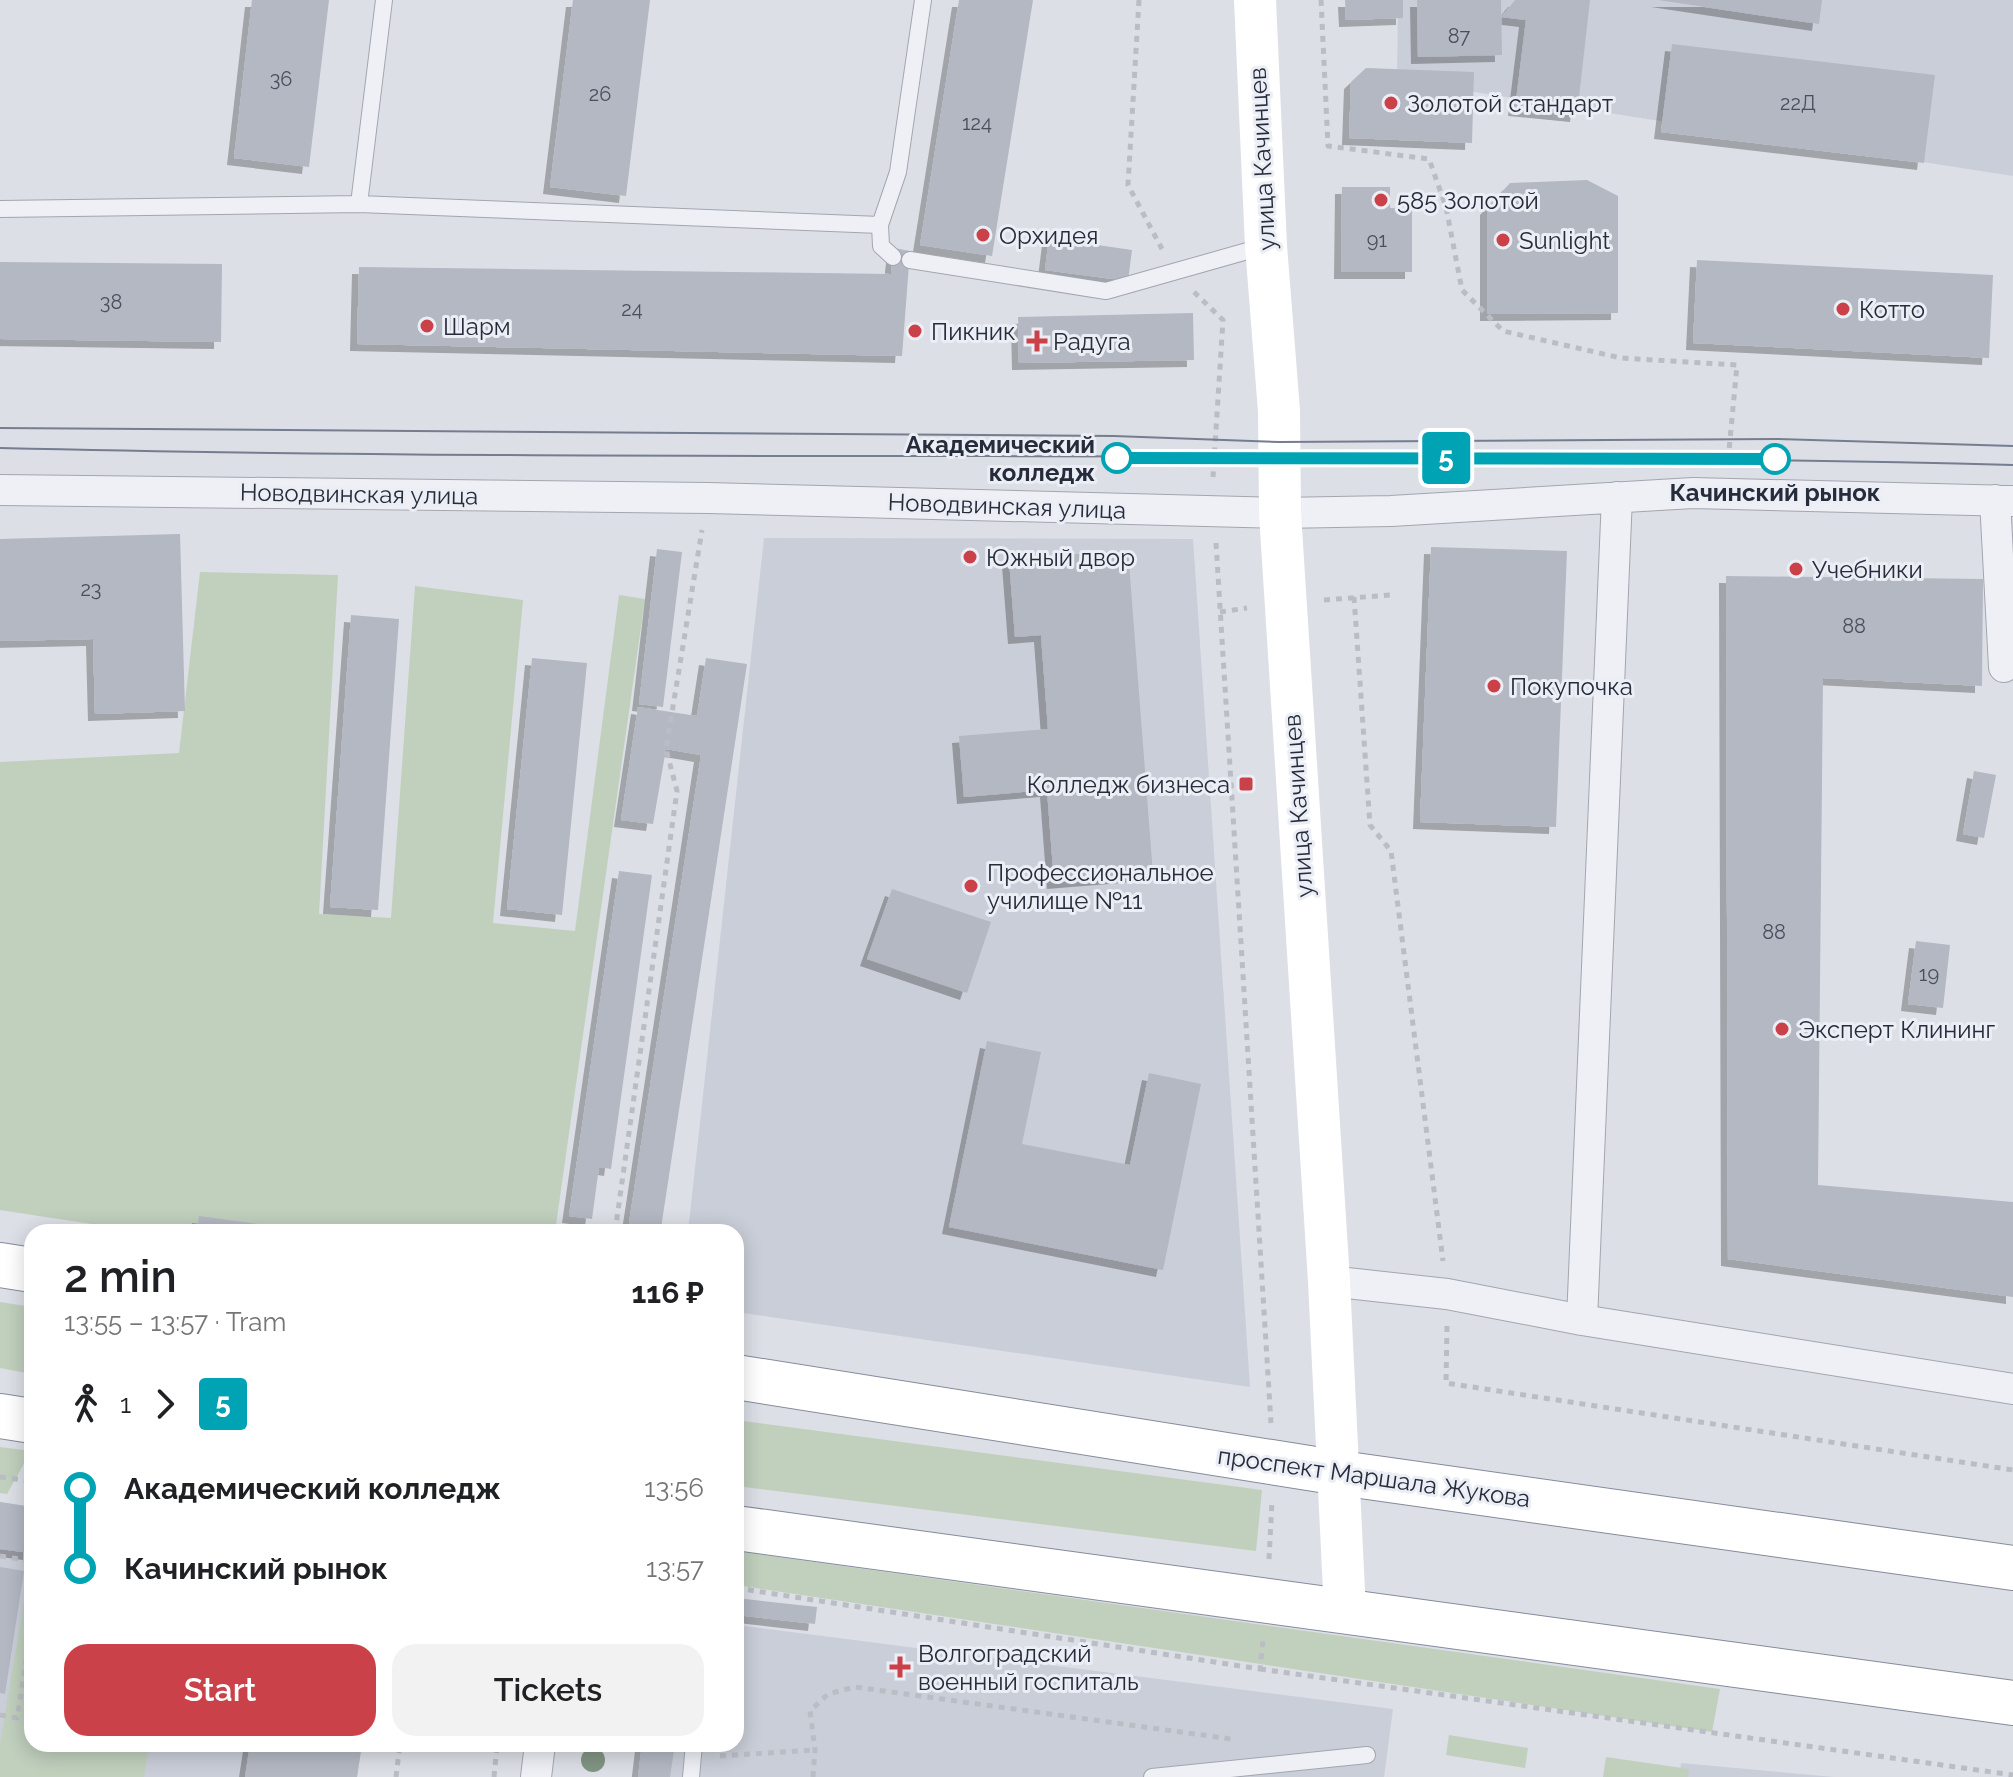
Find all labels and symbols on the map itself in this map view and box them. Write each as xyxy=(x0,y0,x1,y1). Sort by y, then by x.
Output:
house number: 87 xyxy=(1448,24,1471,48)
street label: улица Качинцев xyxy=(1243,66,1281,252)
house number: 36 xyxy=(270,67,292,91)
house number: 26 xyxy=(589,82,611,106)
place label: Золотой стандарт xyxy=(1407,89,1614,118)
house number: 22Д xyxy=(1780,91,1816,115)
marker: Золотой стандарт xyxy=(1382,94,1400,112)
house number: 124 xyxy=(962,111,992,135)
place label: 585 Золотой xyxy=(1397,186,1539,215)
marker: 585 Золотой xyxy=(1372,191,1390,209)
place label: Орхидея xyxy=(999,221,1099,250)
marker: Орхидея xyxy=(974,226,992,244)
place label: Sunlight xyxy=(1519,226,1610,255)
house number: 91 xyxy=(1367,228,1388,252)
marker: Sunlight xyxy=(1494,231,1512,249)
house number: 38 xyxy=(100,290,122,314)
place label: Котто xyxy=(1859,295,1925,324)
house number: 24 xyxy=(621,297,643,321)
marker: Котто xyxy=(1834,300,1852,318)
place label: Шарм xyxy=(443,312,511,341)
marker: Шарм xyxy=(418,317,436,335)
place label: Пикник xyxy=(931,317,1016,346)
marker: Пикник xyxy=(906,322,924,340)
place label: Радуга xyxy=(1053,327,1131,356)
marker: Радуга xyxy=(1028,332,1046,350)
place label: Академический колледж xyxy=(906,430,1095,487)
line badge: 5 xyxy=(1420,432,1472,484)
marker: Академический колледж xyxy=(1102,443,1132,473)
marker: Качинский рынок xyxy=(1760,444,1790,474)
street label: Новодвинская улица xyxy=(240,477,478,511)
place label: Качинский рынок xyxy=(1669,478,1881,507)
street label: Новодвинская улица xyxy=(887,487,1127,525)
place label: Южный двор xyxy=(986,543,1135,572)
marker: Южный двор xyxy=(961,548,979,566)
place label: Учебники xyxy=(1812,555,1923,584)
marker: Учебники xyxy=(1787,560,1805,578)
house number: 23 xyxy=(80,577,102,601)
house number: 88 xyxy=(1842,614,1866,638)
place label: Покупочка xyxy=(1510,672,1633,701)
marker: Покупочка xyxy=(1485,677,1503,695)
street label: улица Качинцев xyxy=(1277,713,1319,899)
place label: Колледж бизнеса xyxy=(1027,770,1230,799)
marker: Колледж бизнеса xyxy=(1237,775,1255,793)
place label: Профессиональное училище №11 xyxy=(987,858,1214,915)
marker: Профессиональное училище №11 xyxy=(962,877,980,895)
house number: 88 xyxy=(1762,920,1786,944)
house number: 19 xyxy=(1919,962,1939,986)
place label: Эксперт Клининг xyxy=(1798,1015,1996,1044)
marker: Эксперт Клининг xyxy=(1773,1020,1791,1038)
street label: проспект Маршала Жукова xyxy=(1216,1441,1532,1513)
place label: Волгоградский военный госпиталь xyxy=(918,1639,1139,1696)
marker: Волгоградский военный госпиталь xyxy=(889,1656,911,1678)

